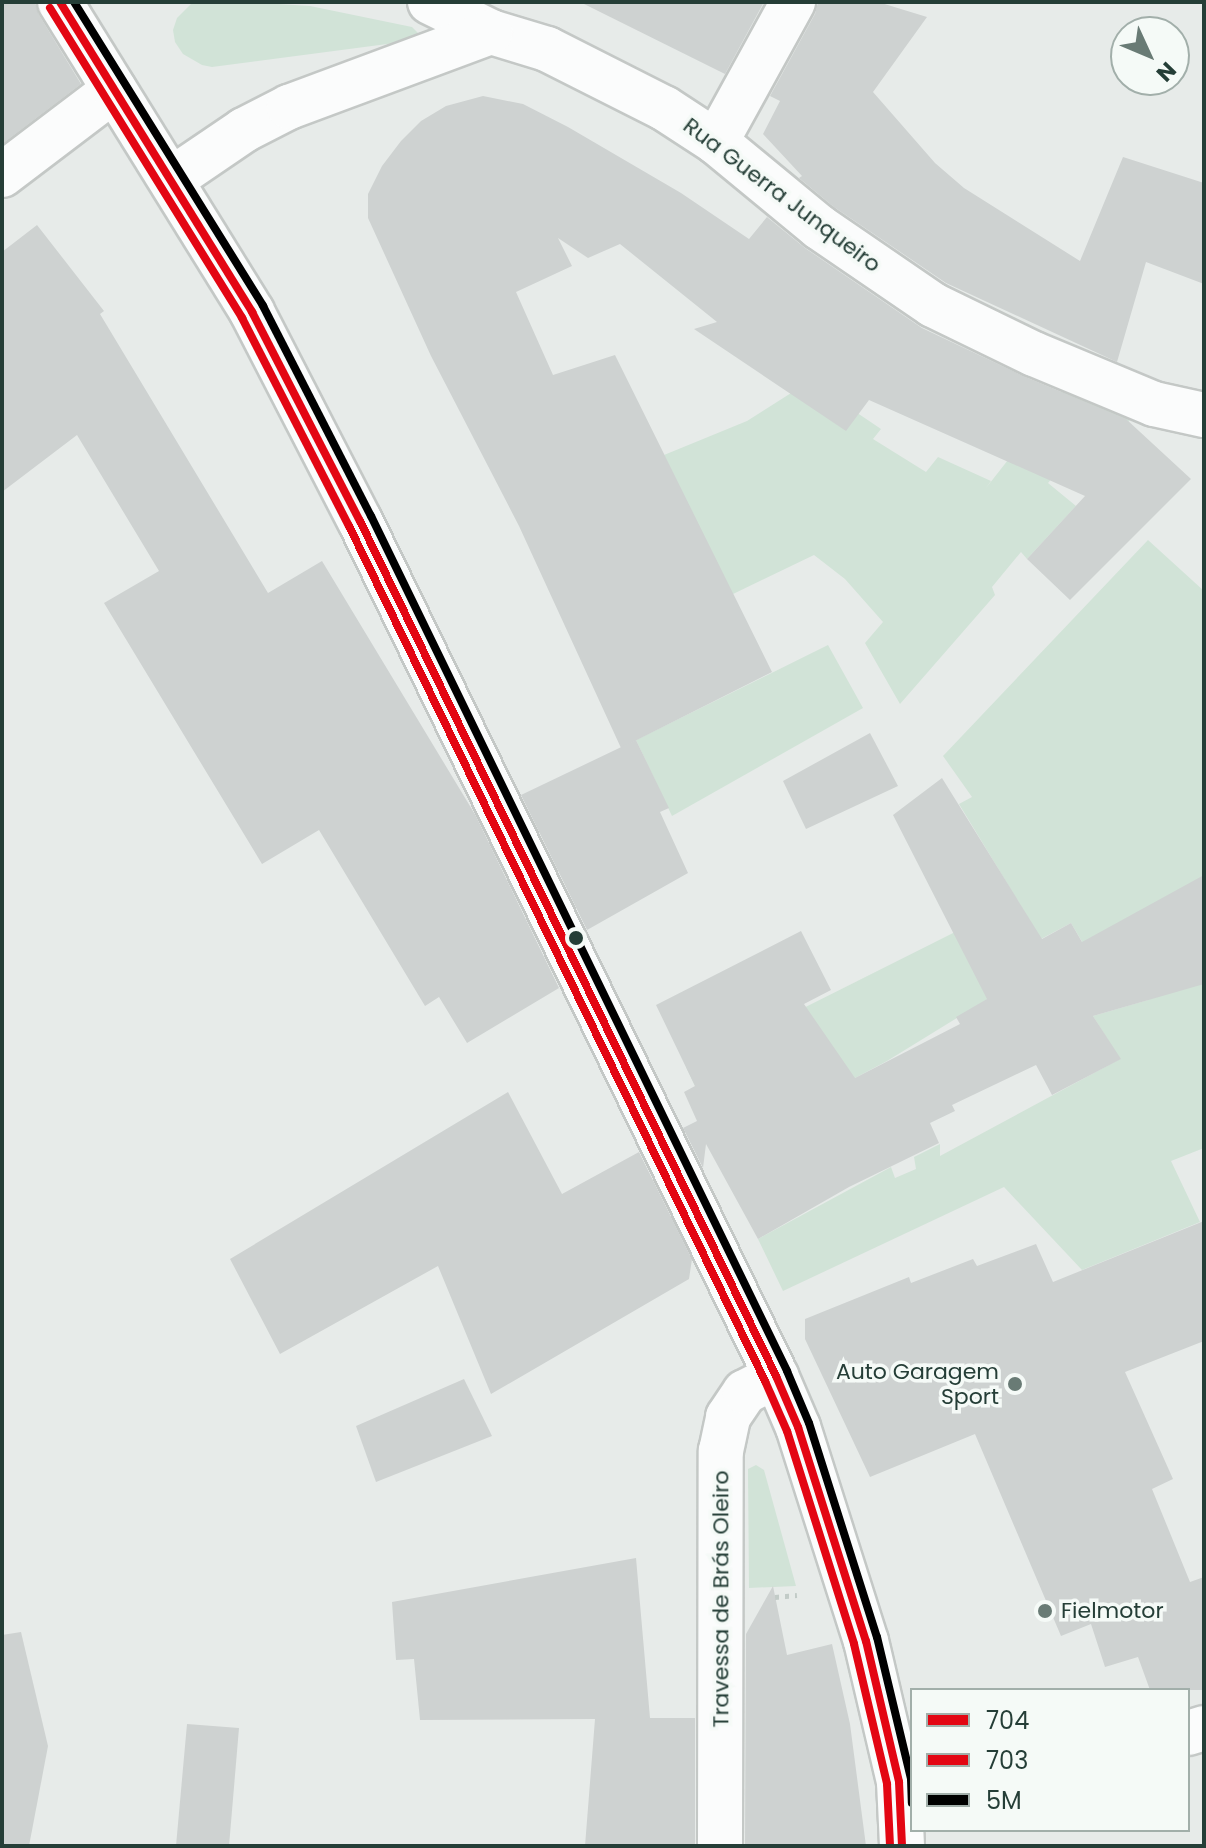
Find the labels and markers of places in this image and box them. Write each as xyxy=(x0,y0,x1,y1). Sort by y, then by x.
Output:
unlabelled marker xyxy=(568,930,584,946)
place label: Auto Garagem Sport xyxy=(836,1358,999,1410)
marker: Auto Garagem Sport xyxy=(1006,1375,1024,1393)
place label: Fielmotor xyxy=(1061,1598,1164,1624)
marker: Fielmotor xyxy=(1036,1602,1054,1620)

